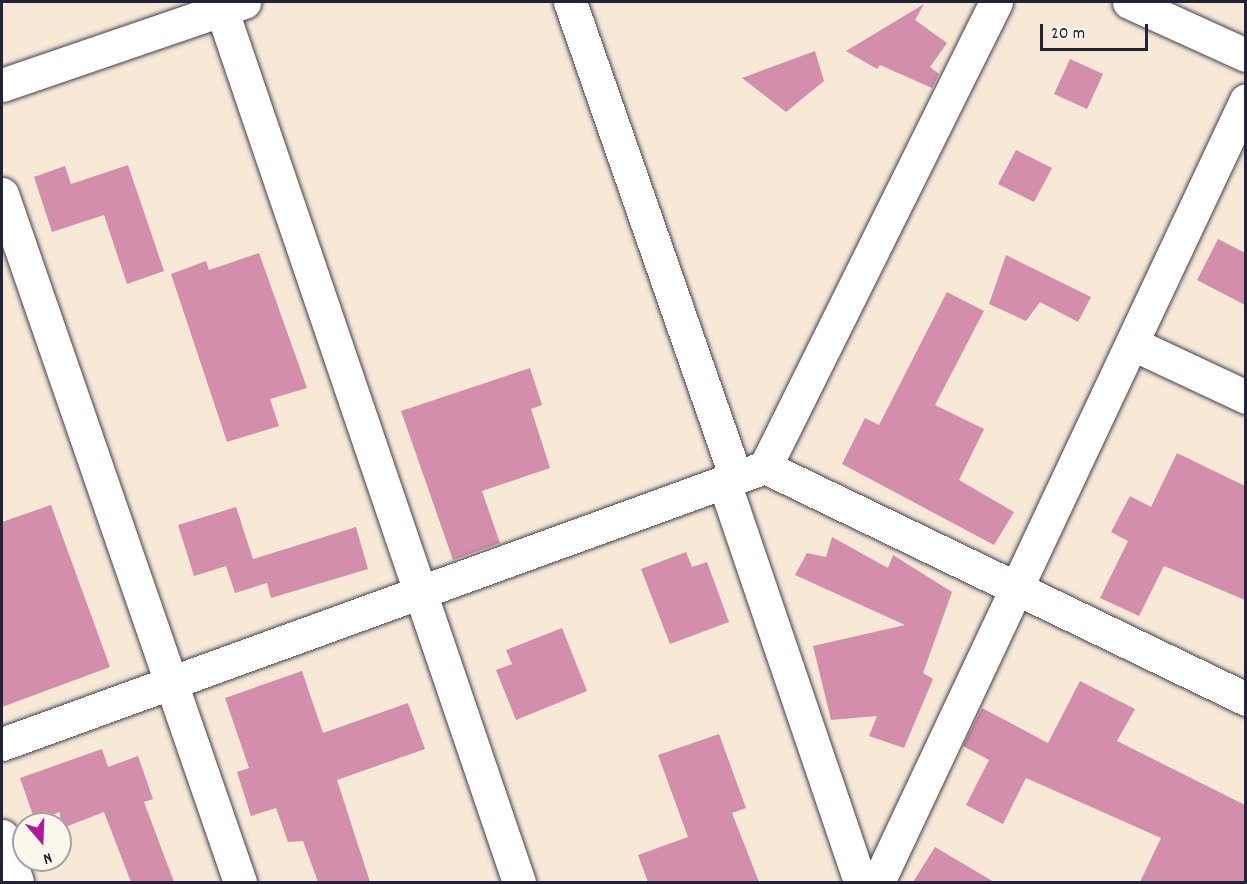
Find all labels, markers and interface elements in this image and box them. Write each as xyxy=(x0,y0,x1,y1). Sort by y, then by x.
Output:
scale bar xyxy=(1043,12,1151,50)
text: 20 m xyxy=(1051,22,1085,47)
north arrow xyxy=(12,812,72,872)
text: N xyxy=(40,845,55,870)

